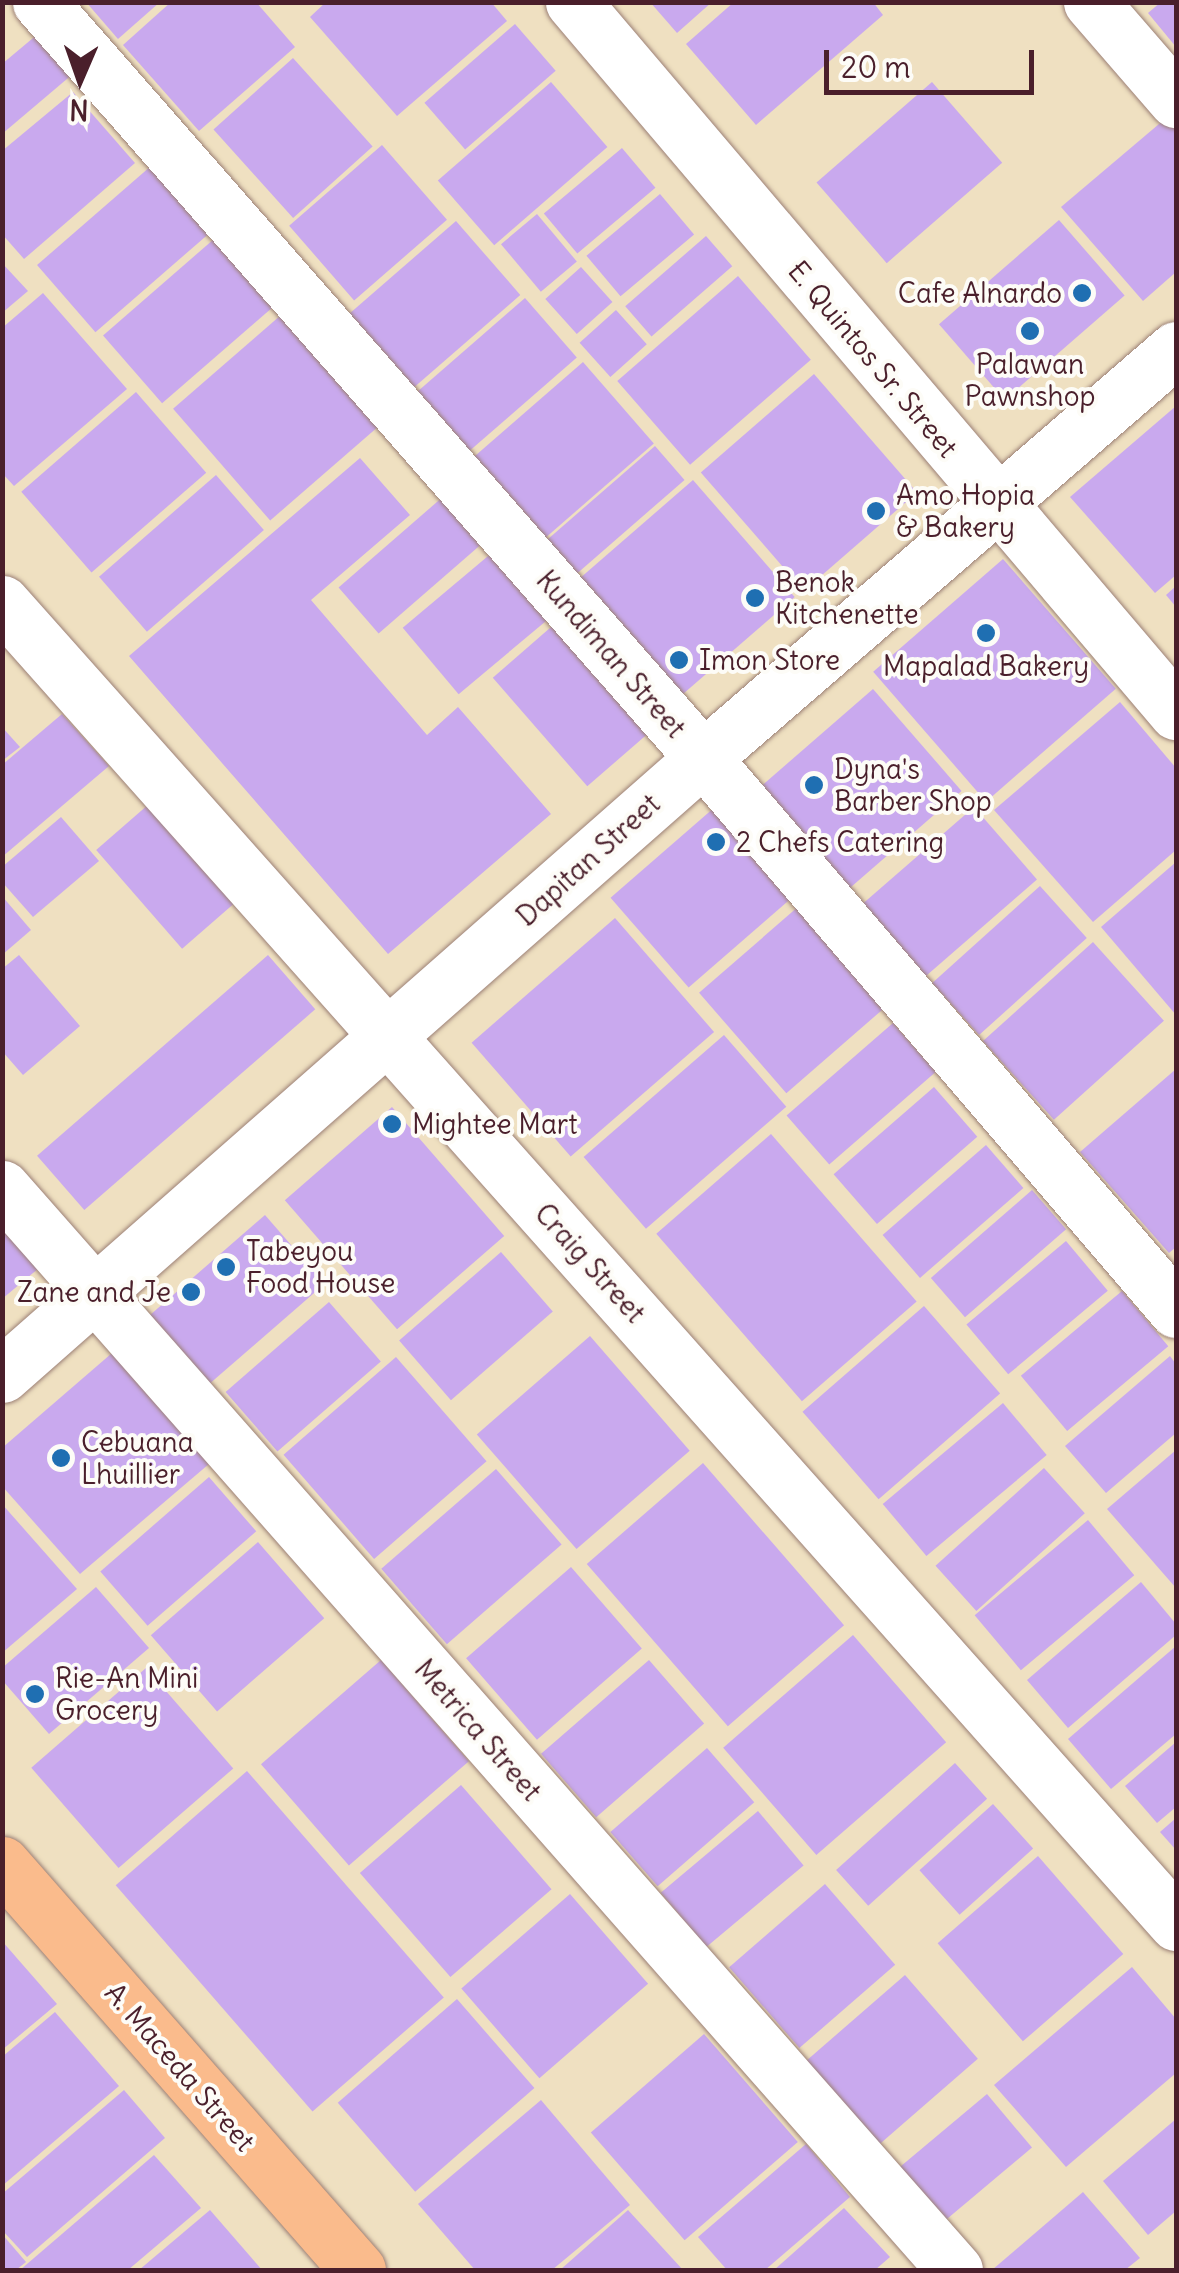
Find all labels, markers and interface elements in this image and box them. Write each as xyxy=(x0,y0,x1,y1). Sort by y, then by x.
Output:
north arrow xyxy=(30,30,130,130)
scale bar xyxy=(829,30,1039,92)
text: 20 m xyxy=(841,48,911,86)
text: N xyxy=(69,92,89,128)
street label: E. Quintos Sr. Street xyxy=(781,254,965,464)
place label: Cafe Alnardo xyxy=(898,276,1062,310)
marker: Cafe Alnardo xyxy=(1071,282,1093,304)
marker: Palawan Pawnshop xyxy=(1019,320,1041,342)
place label: Palawan Pawnshop xyxy=(965,347,1095,413)
place label: Amo Hopia & Bakery xyxy=(896,478,1035,544)
marker: Amo Hopia & Bakery xyxy=(865,500,887,522)
street label: Kundiman Street xyxy=(529,564,693,744)
place label: Benok Kitchenette xyxy=(775,565,918,631)
marker: Benok Kitchenette xyxy=(744,587,766,609)
marker: Mapalad Bakery xyxy=(975,622,997,644)
place label: Imon Store xyxy=(699,643,840,677)
marker: Imon Store xyxy=(668,649,690,671)
place label: Mapalad Bakery xyxy=(883,649,1089,683)
place label: Dyna's Barber Shop xyxy=(834,752,992,818)
marker: Dyna's Barber Shop xyxy=(803,774,825,796)
street label: Dapitan Street xyxy=(509,787,667,933)
place label: 2 Chefs Catering xyxy=(736,825,944,859)
marker: 2 Chefs Catering xyxy=(705,831,727,853)
place label: Mightee Mart xyxy=(412,1107,578,1141)
marker: Mightee Mart xyxy=(381,1113,403,1135)
street label: Craig Street xyxy=(528,1197,652,1329)
place label: Tabeyou Food House xyxy=(246,1234,395,1300)
marker: Tabeyou Food House xyxy=(215,1256,237,1278)
place label: Zane and Je xyxy=(17,1275,171,1309)
marker: Zane and Je xyxy=(180,1281,202,1303)
place label: Cebuana Lhuillier xyxy=(81,1425,194,1491)
marker: Cebuana Lhuillier xyxy=(50,1447,72,1469)
street label: Metrica Street xyxy=(408,1653,548,1807)
place label: Rie-An Mini Grocery xyxy=(55,1661,198,1727)
marker: Rie-An Mini Grocery xyxy=(24,1683,46,1705)
street label: A. Maceda Street xyxy=(98,1976,262,2158)

